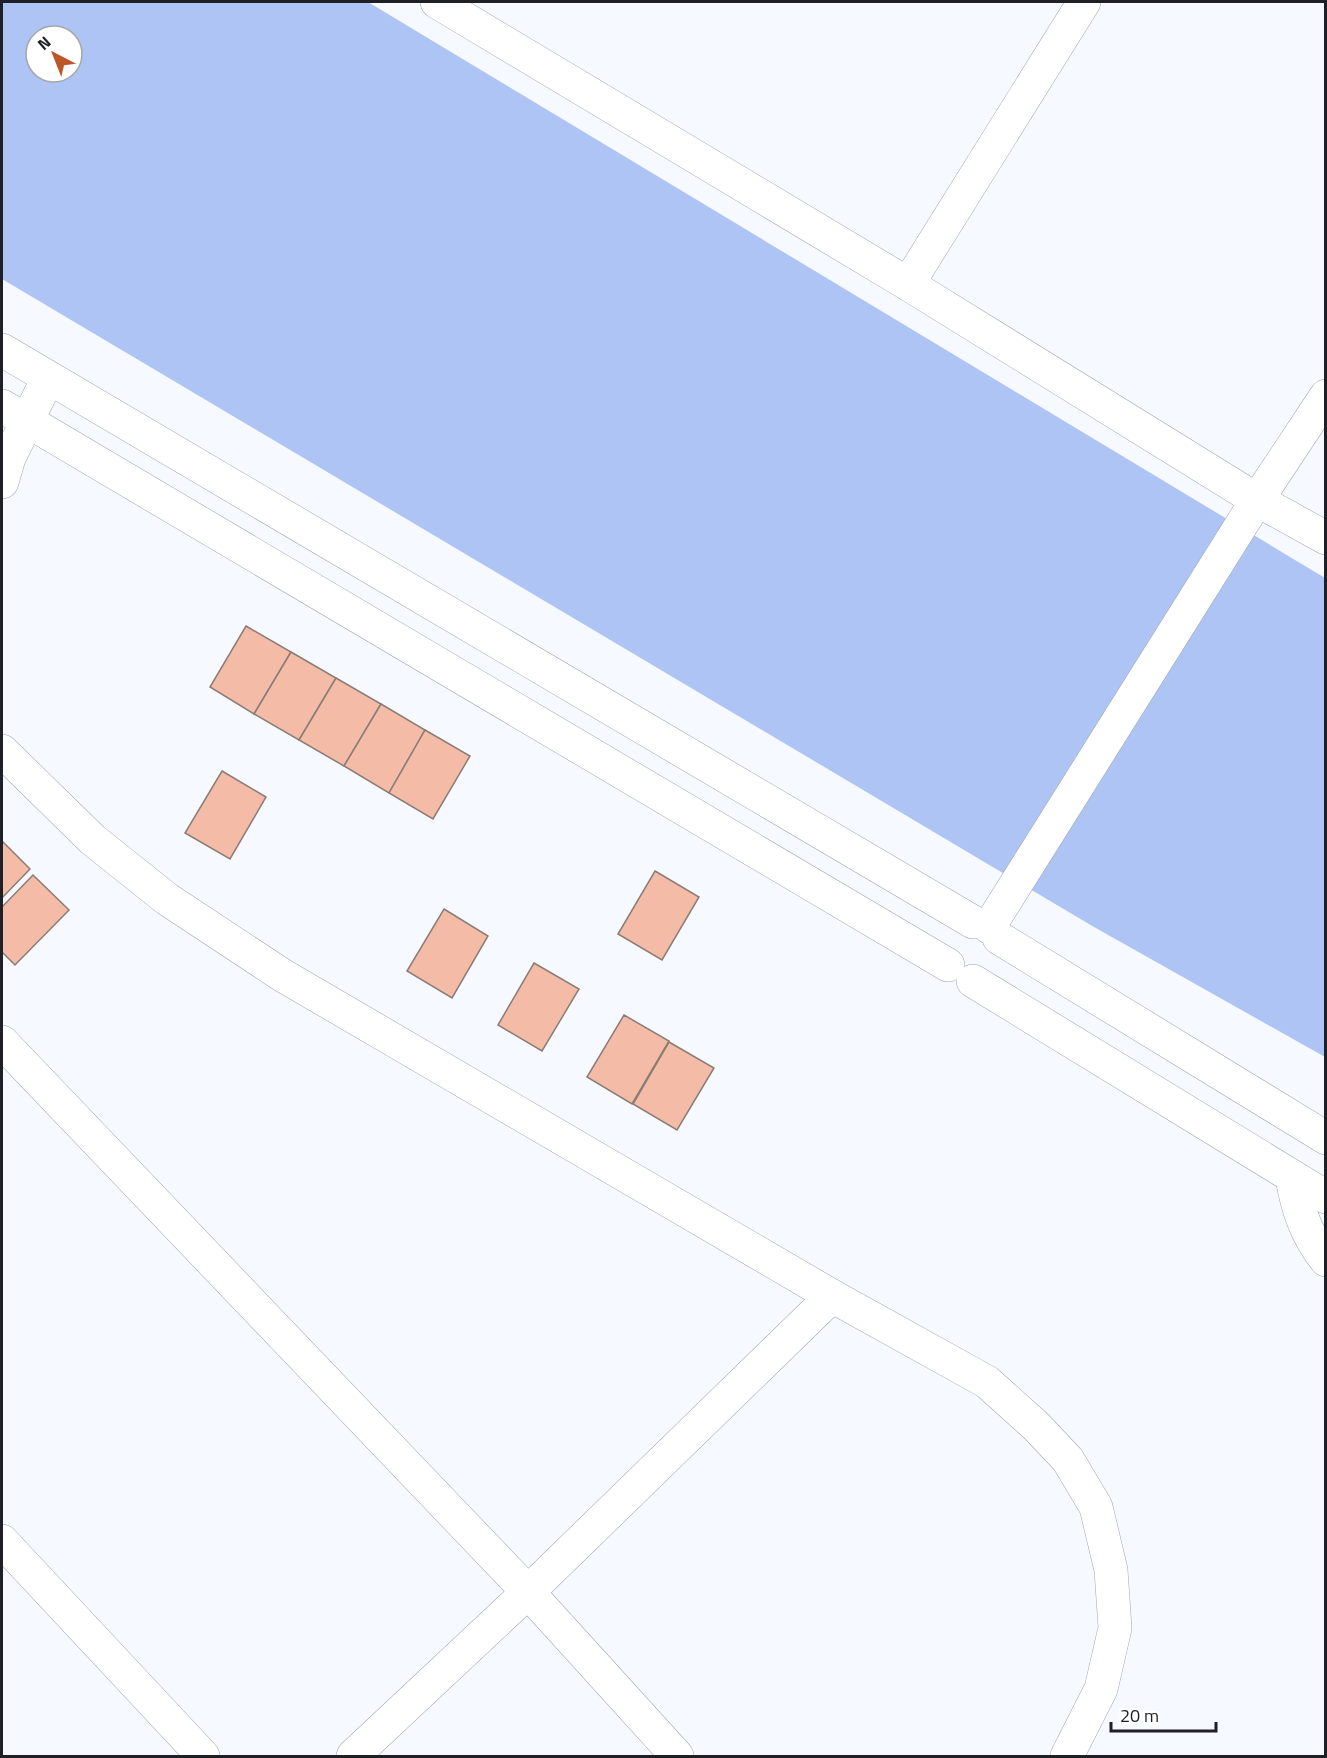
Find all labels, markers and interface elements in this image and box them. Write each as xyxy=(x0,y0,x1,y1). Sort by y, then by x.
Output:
north arrow xyxy=(24,24,84,84)
text: N xyxy=(32,30,56,55)
scale bar xyxy=(1111,1695,1216,1733)
text: 20 m xyxy=(1120,1702,1159,1729)

